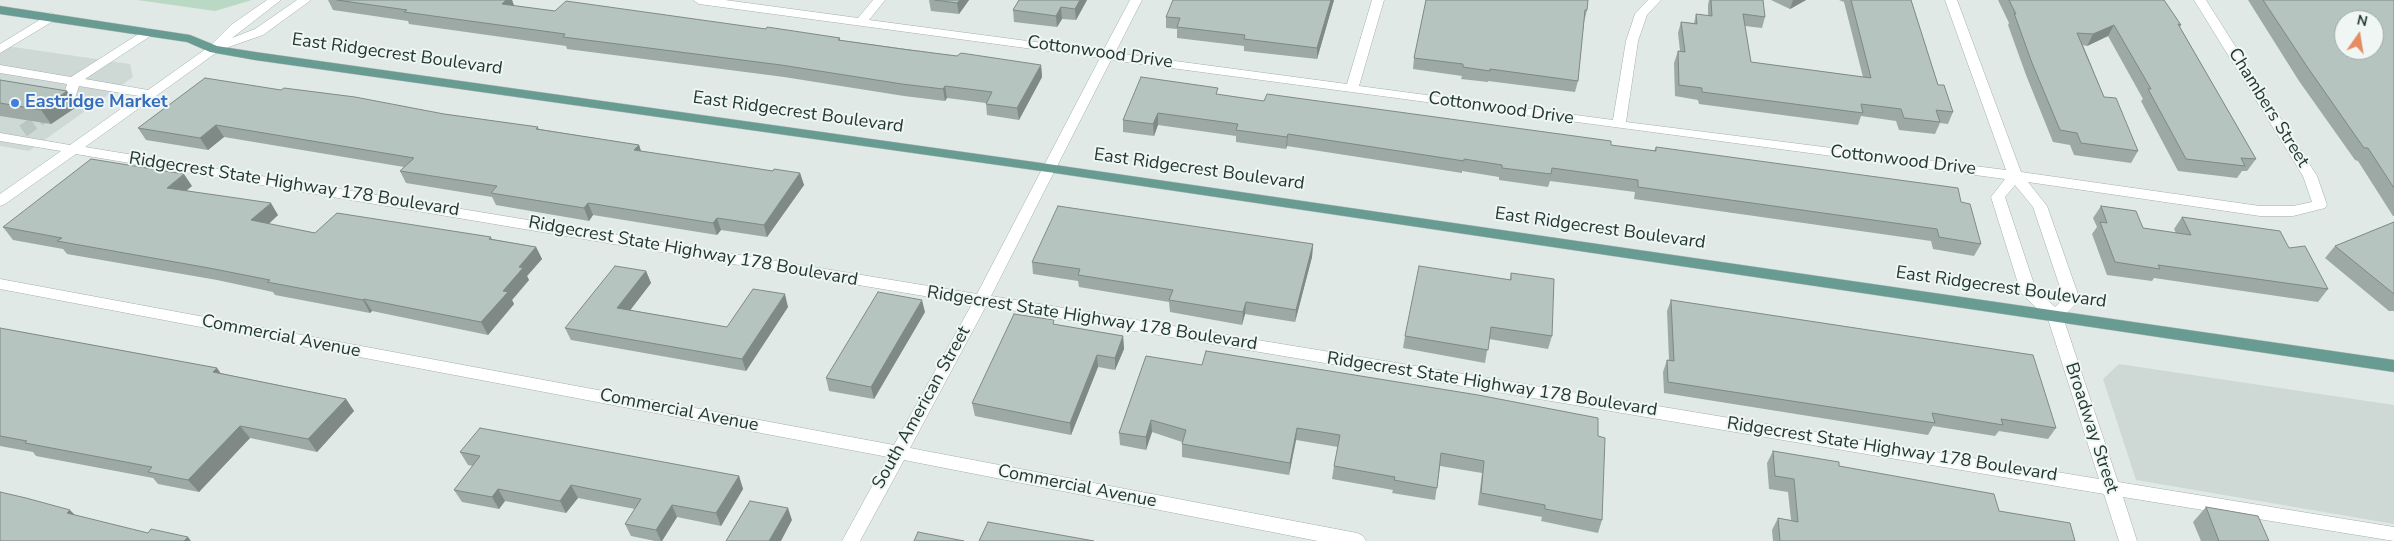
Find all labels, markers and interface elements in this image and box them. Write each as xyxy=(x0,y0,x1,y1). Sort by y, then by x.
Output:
north arrow xyxy=(2334,10,2384,60)
text: N xyxy=(2355,10,2369,31)
street label: East Ridgecrest Boulevard xyxy=(290,30,504,80)
street label: Cottonwood Drive xyxy=(1026,32,1174,74)
street label: Chambers Street xyxy=(2223,45,2313,171)
street label: East Ridgecrest Boulevard xyxy=(691,88,905,138)
street label: Cottonwood Drive xyxy=(1427,88,1575,130)
place label: Eastridge Market xyxy=(25,92,168,114)
marker: Eastridge Market xyxy=(9,97,21,109)
street label: Cottonwood Drive xyxy=(1829,141,1977,181)
street label: East Ridgecrest Boulevard xyxy=(1092,145,1306,195)
street label: Ridgecrest State Highway 178 Boulevard xyxy=(127,148,461,222)
street label: East Ridgecrest Boulevard xyxy=(1493,204,1707,254)
street label: Ridgecrest State Highway 178 Boulevard xyxy=(527,212,859,292)
street label: East Ridgecrest Boulevard xyxy=(1894,263,2108,313)
street label: Ridgecrest State Highway 178 Boulevard xyxy=(925,282,1259,356)
street label: Commercial Avenue xyxy=(200,311,362,363)
street label: South American Street xyxy=(868,323,976,493)
street label: Ridgecrest State Highway 178 Boulevard xyxy=(1325,348,1659,422)
street label: Broadway Street xyxy=(2060,360,2122,496)
street label: Commercial Avenue xyxy=(598,385,760,437)
street label: Ridgecrest State Highway 178 Boulevard xyxy=(1725,413,2059,487)
street label: Commercial Avenue xyxy=(996,461,1158,513)

